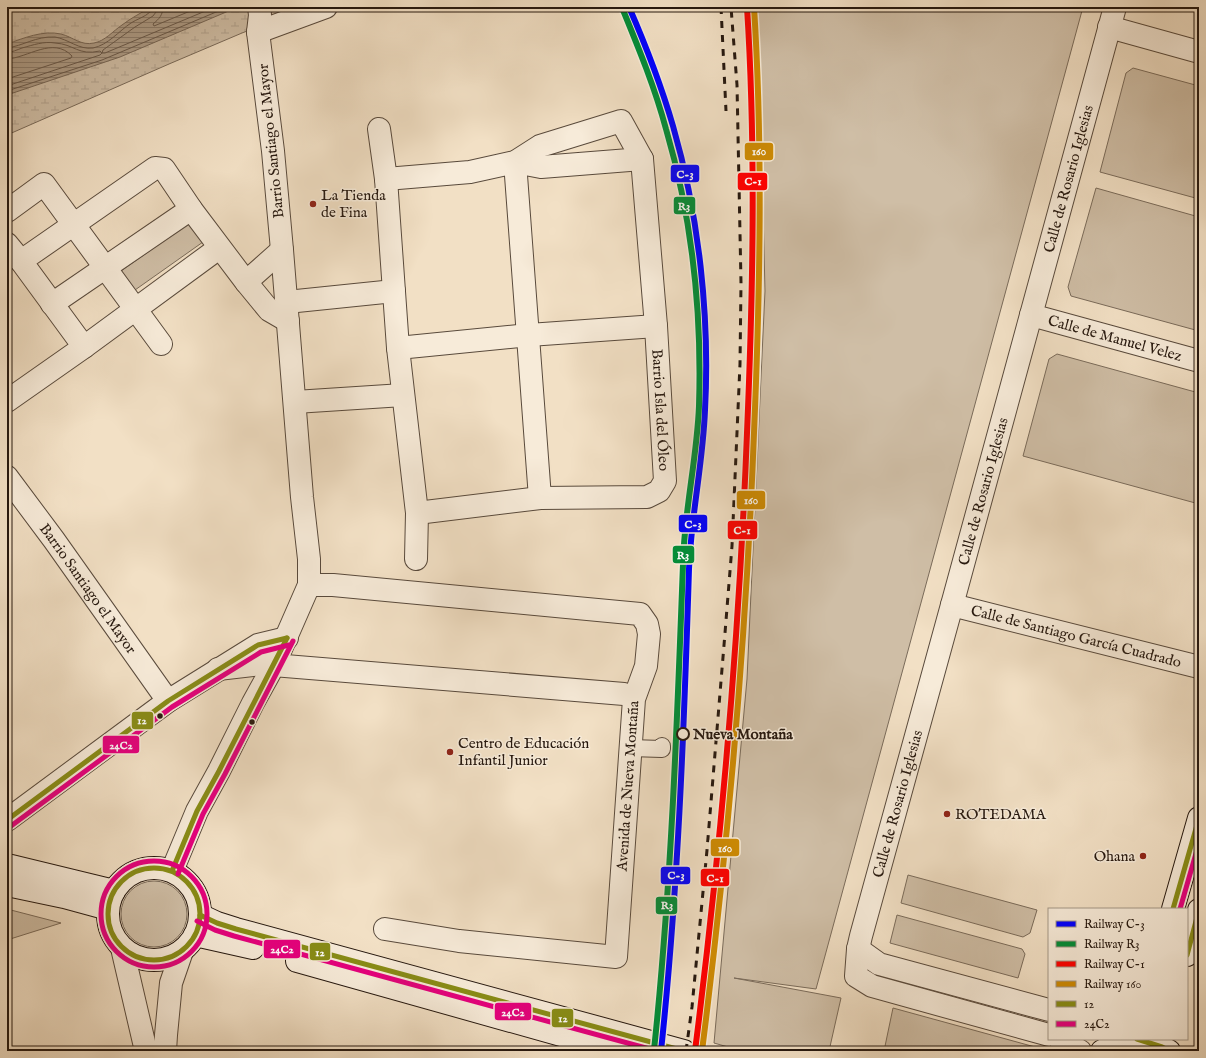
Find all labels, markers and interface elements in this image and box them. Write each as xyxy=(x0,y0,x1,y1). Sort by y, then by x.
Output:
street label: Barrio Santiago el Mayor xyxy=(253,62,289,219)
street label: Calle de Rosario Iglesias xyxy=(1039,103,1097,255)
line badge: 160 xyxy=(744,142,774,161)
text: 160 xyxy=(752,145,767,159)
line badge: C-3 xyxy=(670,164,700,183)
text: C-3 xyxy=(676,168,694,182)
line badge: C-1 xyxy=(737,172,768,191)
text: C-1 xyxy=(744,175,762,189)
place label: La Tienda de Fina xyxy=(321,186,386,222)
line badge: R3 xyxy=(673,196,696,215)
marker: La Tienda de Fina xyxy=(308,199,318,209)
text: R3 xyxy=(678,200,690,214)
street label: Calle de Manuel Velez xyxy=(1046,311,1184,365)
street label: Barrio Isla del Óleo xyxy=(648,349,674,472)
street label: Calle de Rosario Iglesias xyxy=(954,415,1012,567)
line badge: 160 xyxy=(736,490,766,510)
text: 160 xyxy=(744,494,759,508)
line badge: C-3 xyxy=(678,514,708,533)
text: C-3 xyxy=(684,518,702,532)
street label: Barrio Santiago el Mayor xyxy=(35,520,141,658)
line badge: C-1 xyxy=(727,520,758,540)
text: C-1 xyxy=(733,524,751,538)
line badge: R3 xyxy=(672,545,695,564)
text: R3 xyxy=(677,549,689,563)
street label: Calle de Santiago García Cuadrado xyxy=(969,601,1183,672)
street label: Avenida de Nueva Montaña xyxy=(612,700,643,873)
line badge: 12 xyxy=(131,711,154,730)
unlabelled marker xyxy=(155,711,165,721)
text: 12 xyxy=(137,714,147,728)
unlabelled marker xyxy=(247,717,257,727)
place label: Nueva Montaña xyxy=(692,725,793,744)
marker: Nueva Montaña xyxy=(676,727,690,741)
street label: Calle de Rosario Iglesias xyxy=(868,728,927,880)
place label: Centro de Educación Infantil Junior xyxy=(458,734,589,770)
line badge: 24C2 xyxy=(102,735,140,754)
text: 24C2 xyxy=(109,739,134,753)
marker: Centro de Educación Infantil Junior xyxy=(445,747,455,757)
place label: ROTEDAMA xyxy=(955,805,1047,824)
marker: ROTEDAMA xyxy=(942,809,952,819)
line badge: 160 xyxy=(710,838,740,857)
text: 160 xyxy=(718,842,733,856)
place label: Ohana xyxy=(1094,847,1136,866)
marker: Ohana xyxy=(1138,851,1148,861)
line badge: C-3 xyxy=(660,866,691,885)
line badge: C-1 xyxy=(700,868,730,887)
text: C-3 xyxy=(667,869,685,883)
text: C-1 xyxy=(706,872,724,886)
line badge: R3 xyxy=(655,896,678,915)
text: R3 xyxy=(661,899,673,913)
legend xyxy=(1048,908,1188,1040)
text: Railway C-3 xyxy=(1084,917,1145,932)
text: Railway R3 xyxy=(1084,937,1140,952)
line badge: 24C2 xyxy=(263,939,301,959)
line badge: 12 xyxy=(309,942,331,961)
text: 24C2 xyxy=(270,943,295,957)
text: 12 xyxy=(315,946,325,960)
text: Railway C-1 xyxy=(1084,957,1145,972)
text: Railway 160 xyxy=(1084,977,1142,992)
text: 12 xyxy=(1084,997,1094,1012)
line badge: 24C2 xyxy=(494,1002,532,1021)
text: 24C2 xyxy=(501,1006,526,1020)
line badge: 12 xyxy=(551,1008,574,1028)
text: 12 xyxy=(558,1012,568,1026)
text: 24C2 xyxy=(1084,1017,1110,1032)

